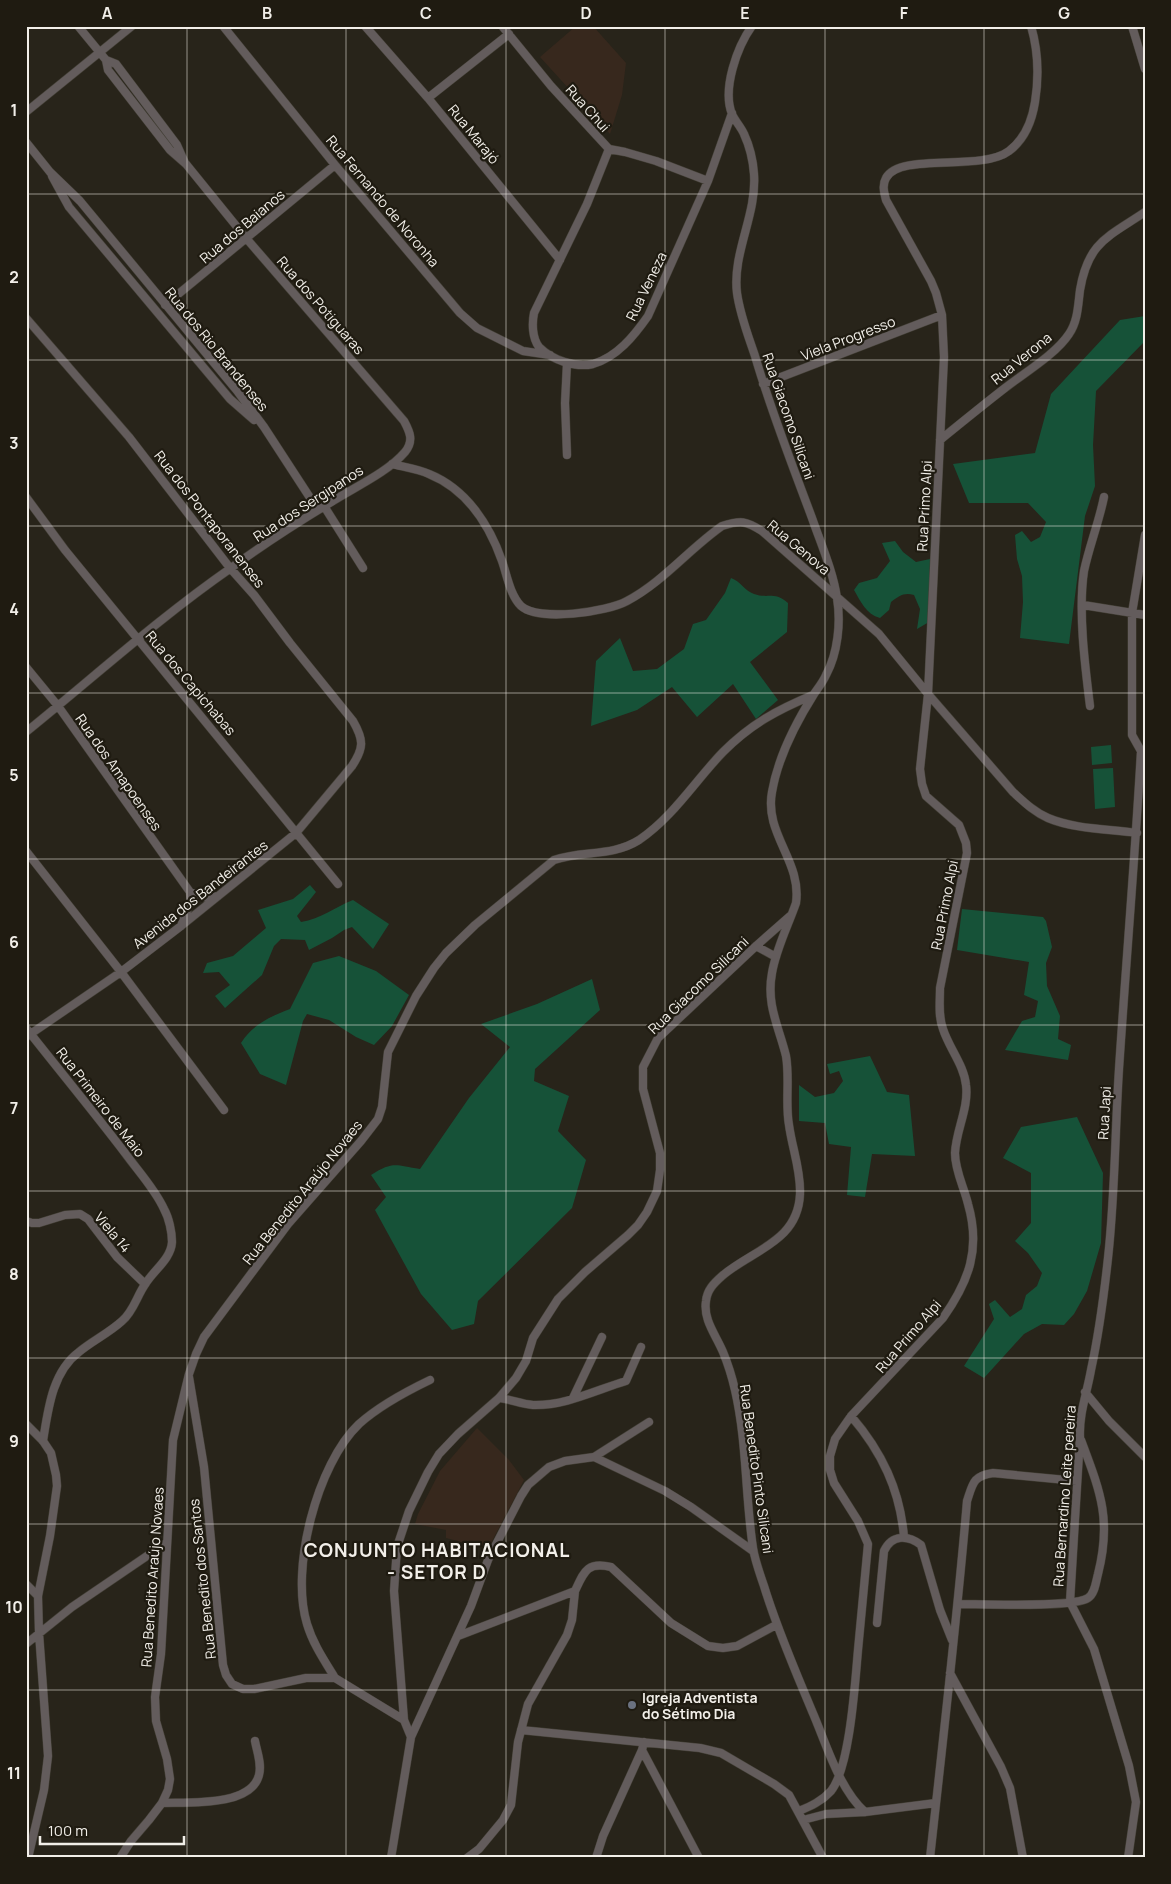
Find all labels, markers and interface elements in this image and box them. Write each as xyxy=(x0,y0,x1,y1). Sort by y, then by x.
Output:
text: A xyxy=(102,2,113,24)
text: B xyxy=(262,2,272,24)
text: C xyxy=(420,2,432,24)
text: D xyxy=(580,2,592,24)
text: E xyxy=(740,2,750,24)
text: F xyxy=(900,2,909,24)
text: G xyxy=(1058,2,1070,24)
street label: Rua Chui xyxy=(562,80,614,136)
text: 1 xyxy=(10,99,18,121)
street label: Rua Marajó xyxy=(444,100,504,168)
street label: Rua Fernando de Noronha xyxy=(322,131,444,271)
street label: Rua dos Baianos xyxy=(195,185,289,267)
street label: Rua Veneza xyxy=(621,248,671,324)
street label: Rua dos Potiguaras xyxy=(273,252,369,358)
text: 2 xyxy=(9,266,19,288)
street label: Rua dos Rio Brandenses xyxy=(161,283,273,415)
street label: Viela Progresso xyxy=(798,311,898,365)
street label: Rua Verona xyxy=(987,328,1055,388)
street label: Rua Giacomo Silicani xyxy=(758,350,820,482)
text: 3 xyxy=(9,432,19,454)
street label: Rua dos Pontaporanenses xyxy=(150,446,270,592)
street label: Rua dos Sergipanos xyxy=(249,460,367,546)
street label: Rua Primo Alpi xyxy=(912,460,936,552)
street label: Rua Genova xyxy=(764,515,834,579)
text: 4 xyxy=(9,598,19,620)
street label: Rua dos Capichabas xyxy=(142,627,240,739)
street label: Rua dos Amapoenses xyxy=(71,710,167,834)
text: 5 xyxy=(9,764,19,786)
street label: Avenida dos Bandeirantes xyxy=(129,835,271,953)
street label: Rua Primo Alpi xyxy=(926,858,962,952)
text: 6 xyxy=(9,931,19,953)
street label: Rua Giacomo Silicani xyxy=(644,932,752,1038)
street label: Rua Primeiro de Maio xyxy=(52,1043,150,1161)
street label: Rua Japi xyxy=(1093,1086,1115,1140)
text: 7 xyxy=(10,1097,18,1119)
street label: Rua Benedito Araújo Novaes xyxy=(238,1116,366,1268)
street label: Viela 14 xyxy=(91,1208,135,1256)
text: 8 xyxy=(9,1263,19,1285)
street label: Rua Primo Alpi xyxy=(871,1295,945,1377)
street label: Rua Benedito Pinto Silicani xyxy=(736,1383,778,1555)
street label: Rua Bernardino Leite pereira xyxy=(1048,1405,1080,1587)
text: 9 xyxy=(9,1430,19,1452)
street label: Rua Benedito Araújo Novaes xyxy=(136,1486,168,1668)
street label: Rua Benedito dos Santos xyxy=(184,1498,220,1660)
district label: CONJUNTO HABITACIONAL - SETOR D xyxy=(304,1537,570,1585)
text: 10 xyxy=(5,1596,23,1618)
place label: Igreja Adventista do Sétimo Dia xyxy=(642,1688,758,1723)
marker: Igreja Adventista do Sétimo Dia xyxy=(626,1699,638,1711)
text: 11 xyxy=(7,1762,21,1784)
scale bar xyxy=(40,1814,184,1846)
text: 100 m xyxy=(48,1820,88,1841)

